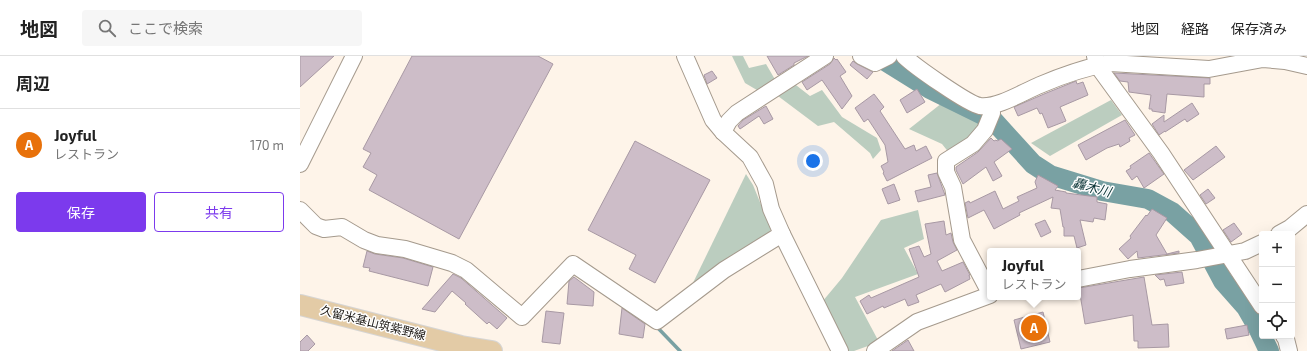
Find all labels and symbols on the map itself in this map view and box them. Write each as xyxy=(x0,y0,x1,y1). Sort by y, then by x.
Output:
your location xyxy=(803,151,823,171)
water label: 轟木川 xyxy=(1071,174,1115,200)
street label: 久留米基山筑紫野線 xyxy=(319,302,427,342)
pin: A xyxy=(1021,313,1047,343)

